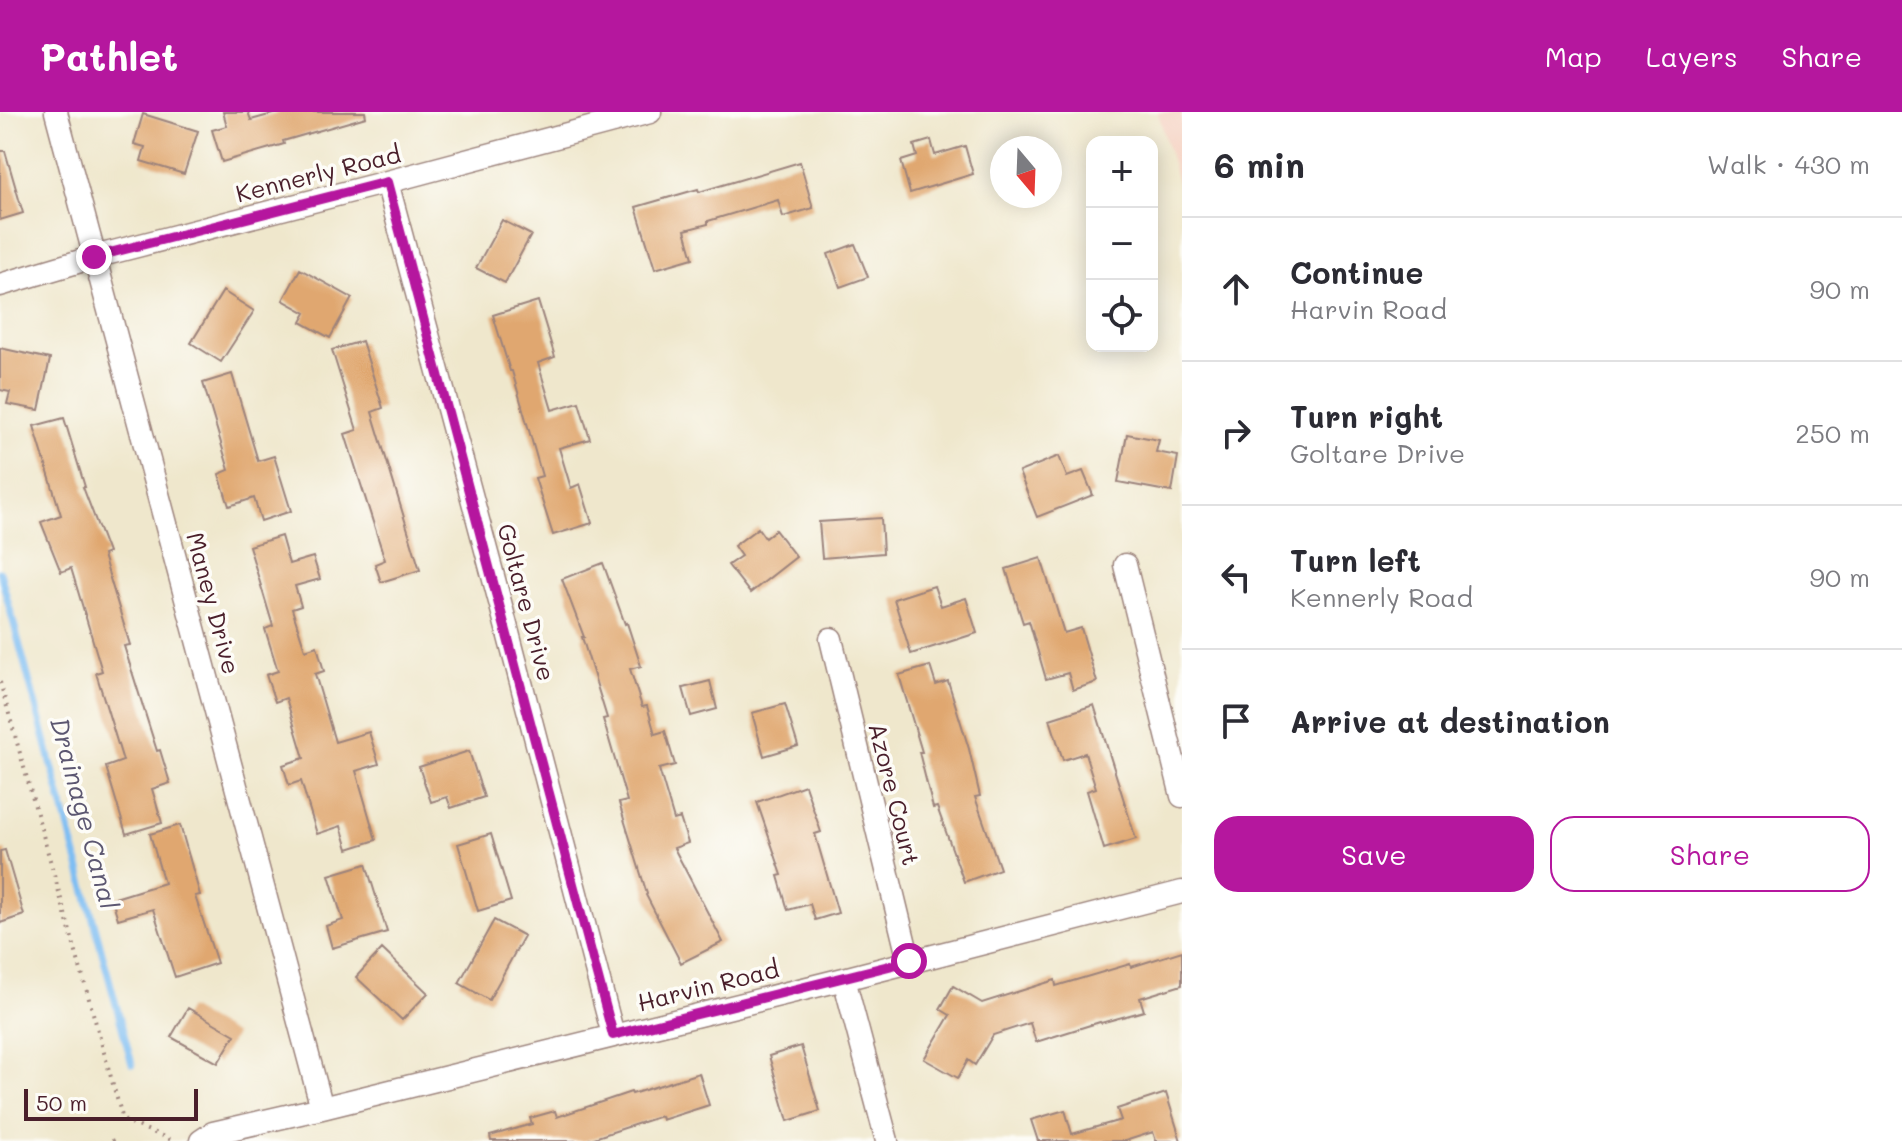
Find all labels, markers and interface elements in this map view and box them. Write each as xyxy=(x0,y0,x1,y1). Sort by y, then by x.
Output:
text: Pathlet xyxy=(40,31,178,81)
text: Map xyxy=(1545,38,1602,74)
text: Layers xyxy=(1646,38,1738,74)
text: Share xyxy=(1782,38,1862,74)
north arrow xyxy=(990,136,1062,208)
map controls xyxy=(1086,136,1158,352)
button: + xyxy=(1086,136,1158,208)
street label: Kennerly Road xyxy=(232,138,404,208)
text: 6 min xyxy=(1214,142,1305,187)
text: Walk · 430 m xyxy=(1707,147,1870,181)
button: − xyxy=(1086,208,1158,280)
route end xyxy=(76,239,112,275)
text: Continue xyxy=(1290,252,1423,292)
icon: ahead xyxy=(1214,267,1258,311)
text: 90 m xyxy=(1810,272,1870,306)
button: locate xyxy=(1086,280,1158,352)
text: Harvin Road xyxy=(1290,292,1447,326)
text: Turn right xyxy=(1290,396,1443,436)
icon: right xyxy=(1214,411,1258,455)
text: 250 m xyxy=(1795,416,1870,450)
text: Goltare Drive xyxy=(1290,436,1465,470)
street label: Goltare Drive xyxy=(491,520,563,684)
street label: Maney Drive xyxy=(180,529,248,677)
text: Turn left xyxy=(1290,540,1421,580)
icon: left xyxy=(1214,555,1258,599)
text: 90 m xyxy=(1810,560,1870,594)
text: Kennerly Road xyxy=(1290,580,1473,614)
icon: arrive xyxy=(1214,699,1258,743)
text: Arrive at destination xyxy=(1290,701,1610,741)
water label: Drainage Canal xyxy=(43,713,127,913)
street label: Azore Court xyxy=(862,719,928,869)
button: Save xyxy=(1214,816,1534,892)
button: Share xyxy=(1550,816,1870,892)
route start xyxy=(891,943,927,979)
street label: Harvin Road xyxy=(634,952,782,1018)
scale bar xyxy=(24,1085,198,1121)
text: 50 m xyxy=(36,1088,87,1117)

